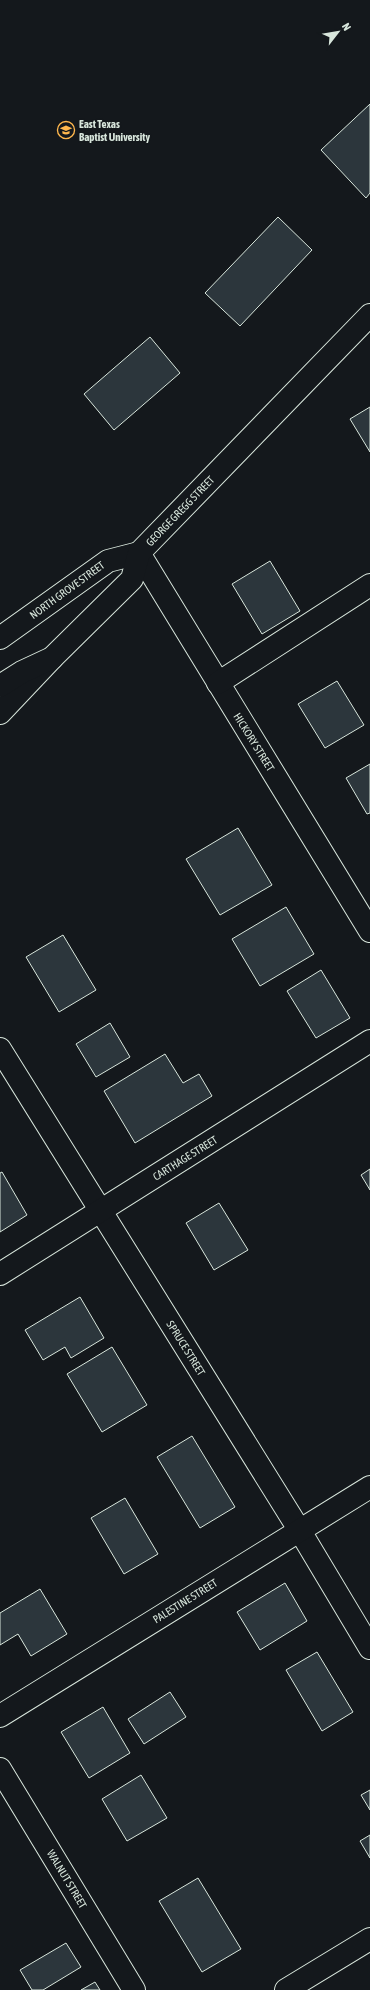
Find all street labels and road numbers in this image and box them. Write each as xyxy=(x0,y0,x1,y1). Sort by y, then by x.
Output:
street label: GEORGE GREGG STREET xyxy=(143,473,217,549)
street label: NORTH GROVE STREET xyxy=(27,559,107,621)
street label: HICKORY STREET xyxy=(231,711,277,774)
street label: CARTHAGE STREET xyxy=(151,1133,220,1183)
street label: SPRUCE STREET xyxy=(164,1318,208,1378)
street label: PALESTINE STREET xyxy=(151,1576,219,1626)
street label: WALNUT STREET xyxy=(45,1848,89,1910)

